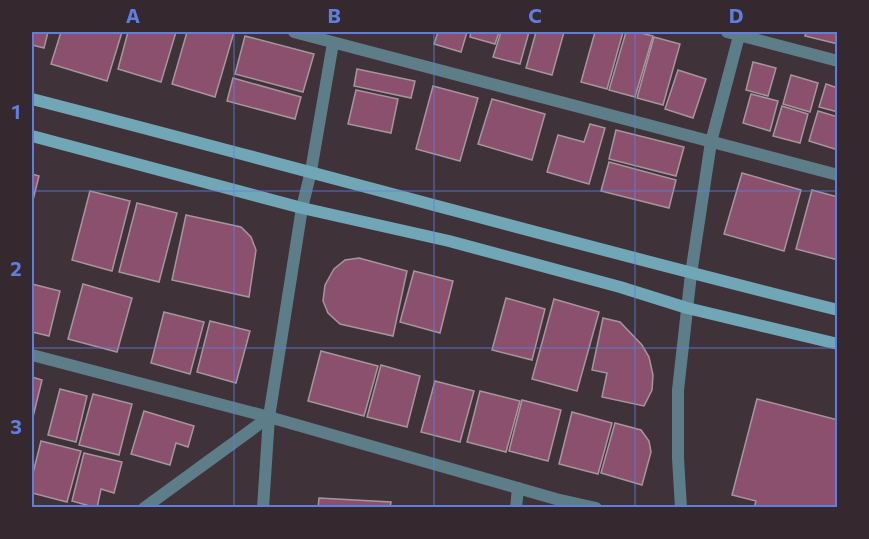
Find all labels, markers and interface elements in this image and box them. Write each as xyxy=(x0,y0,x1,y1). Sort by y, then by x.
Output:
text: A xyxy=(126,3,140,27)
text: B xyxy=(327,3,341,27)
text: C xyxy=(528,3,542,27)
text: D xyxy=(729,3,743,27)
text: 1 xyxy=(11,99,21,123)
text: 2 xyxy=(10,256,22,280)
text: 3 xyxy=(10,414,22,438)

